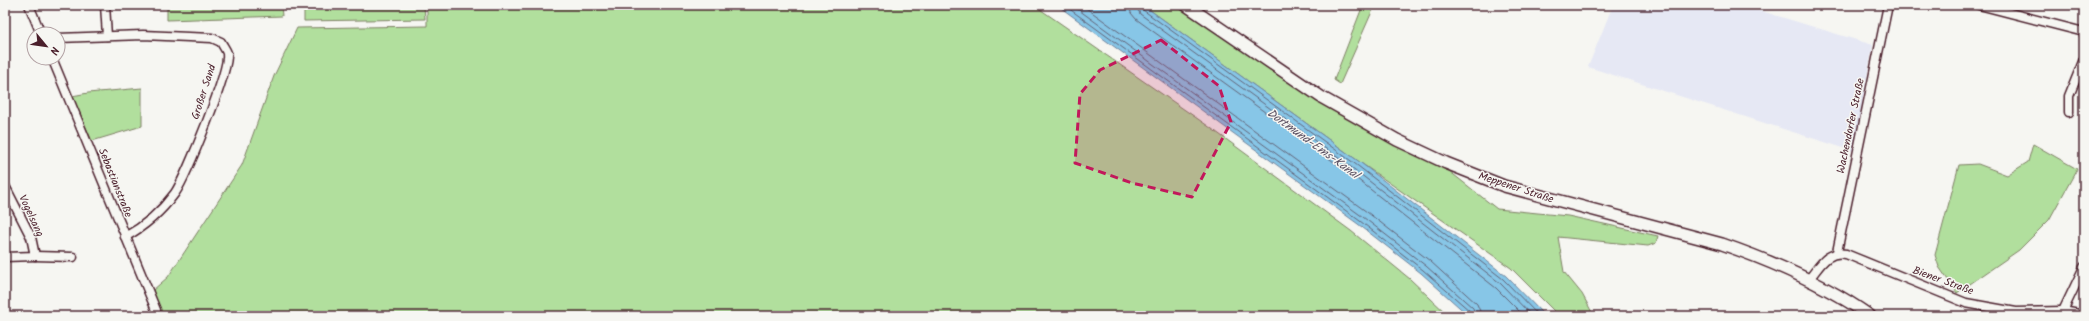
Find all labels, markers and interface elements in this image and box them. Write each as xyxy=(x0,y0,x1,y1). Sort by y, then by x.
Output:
north arrow xyxy=(26,26,66,66)
text: N xyxy=(44,43,63,58)
street label: Großer Sand xyxy=(187,62,222,122)
street label: Wachendorfer Straße xyxy=(1832,77,1870,175)
water label: Dortmund-Ems-Kanal xyxy=(1263,104,1365,185)
street label: Sebastianstraße xyxy=(93,146,137,220)
street label: Meppener Straße xyxy=(1476,167,1556,209)
street label: Vogelsang xyxy=(13,192,49,240)
street label: Biener Straße xyxy=(1910,262,1976,300)

